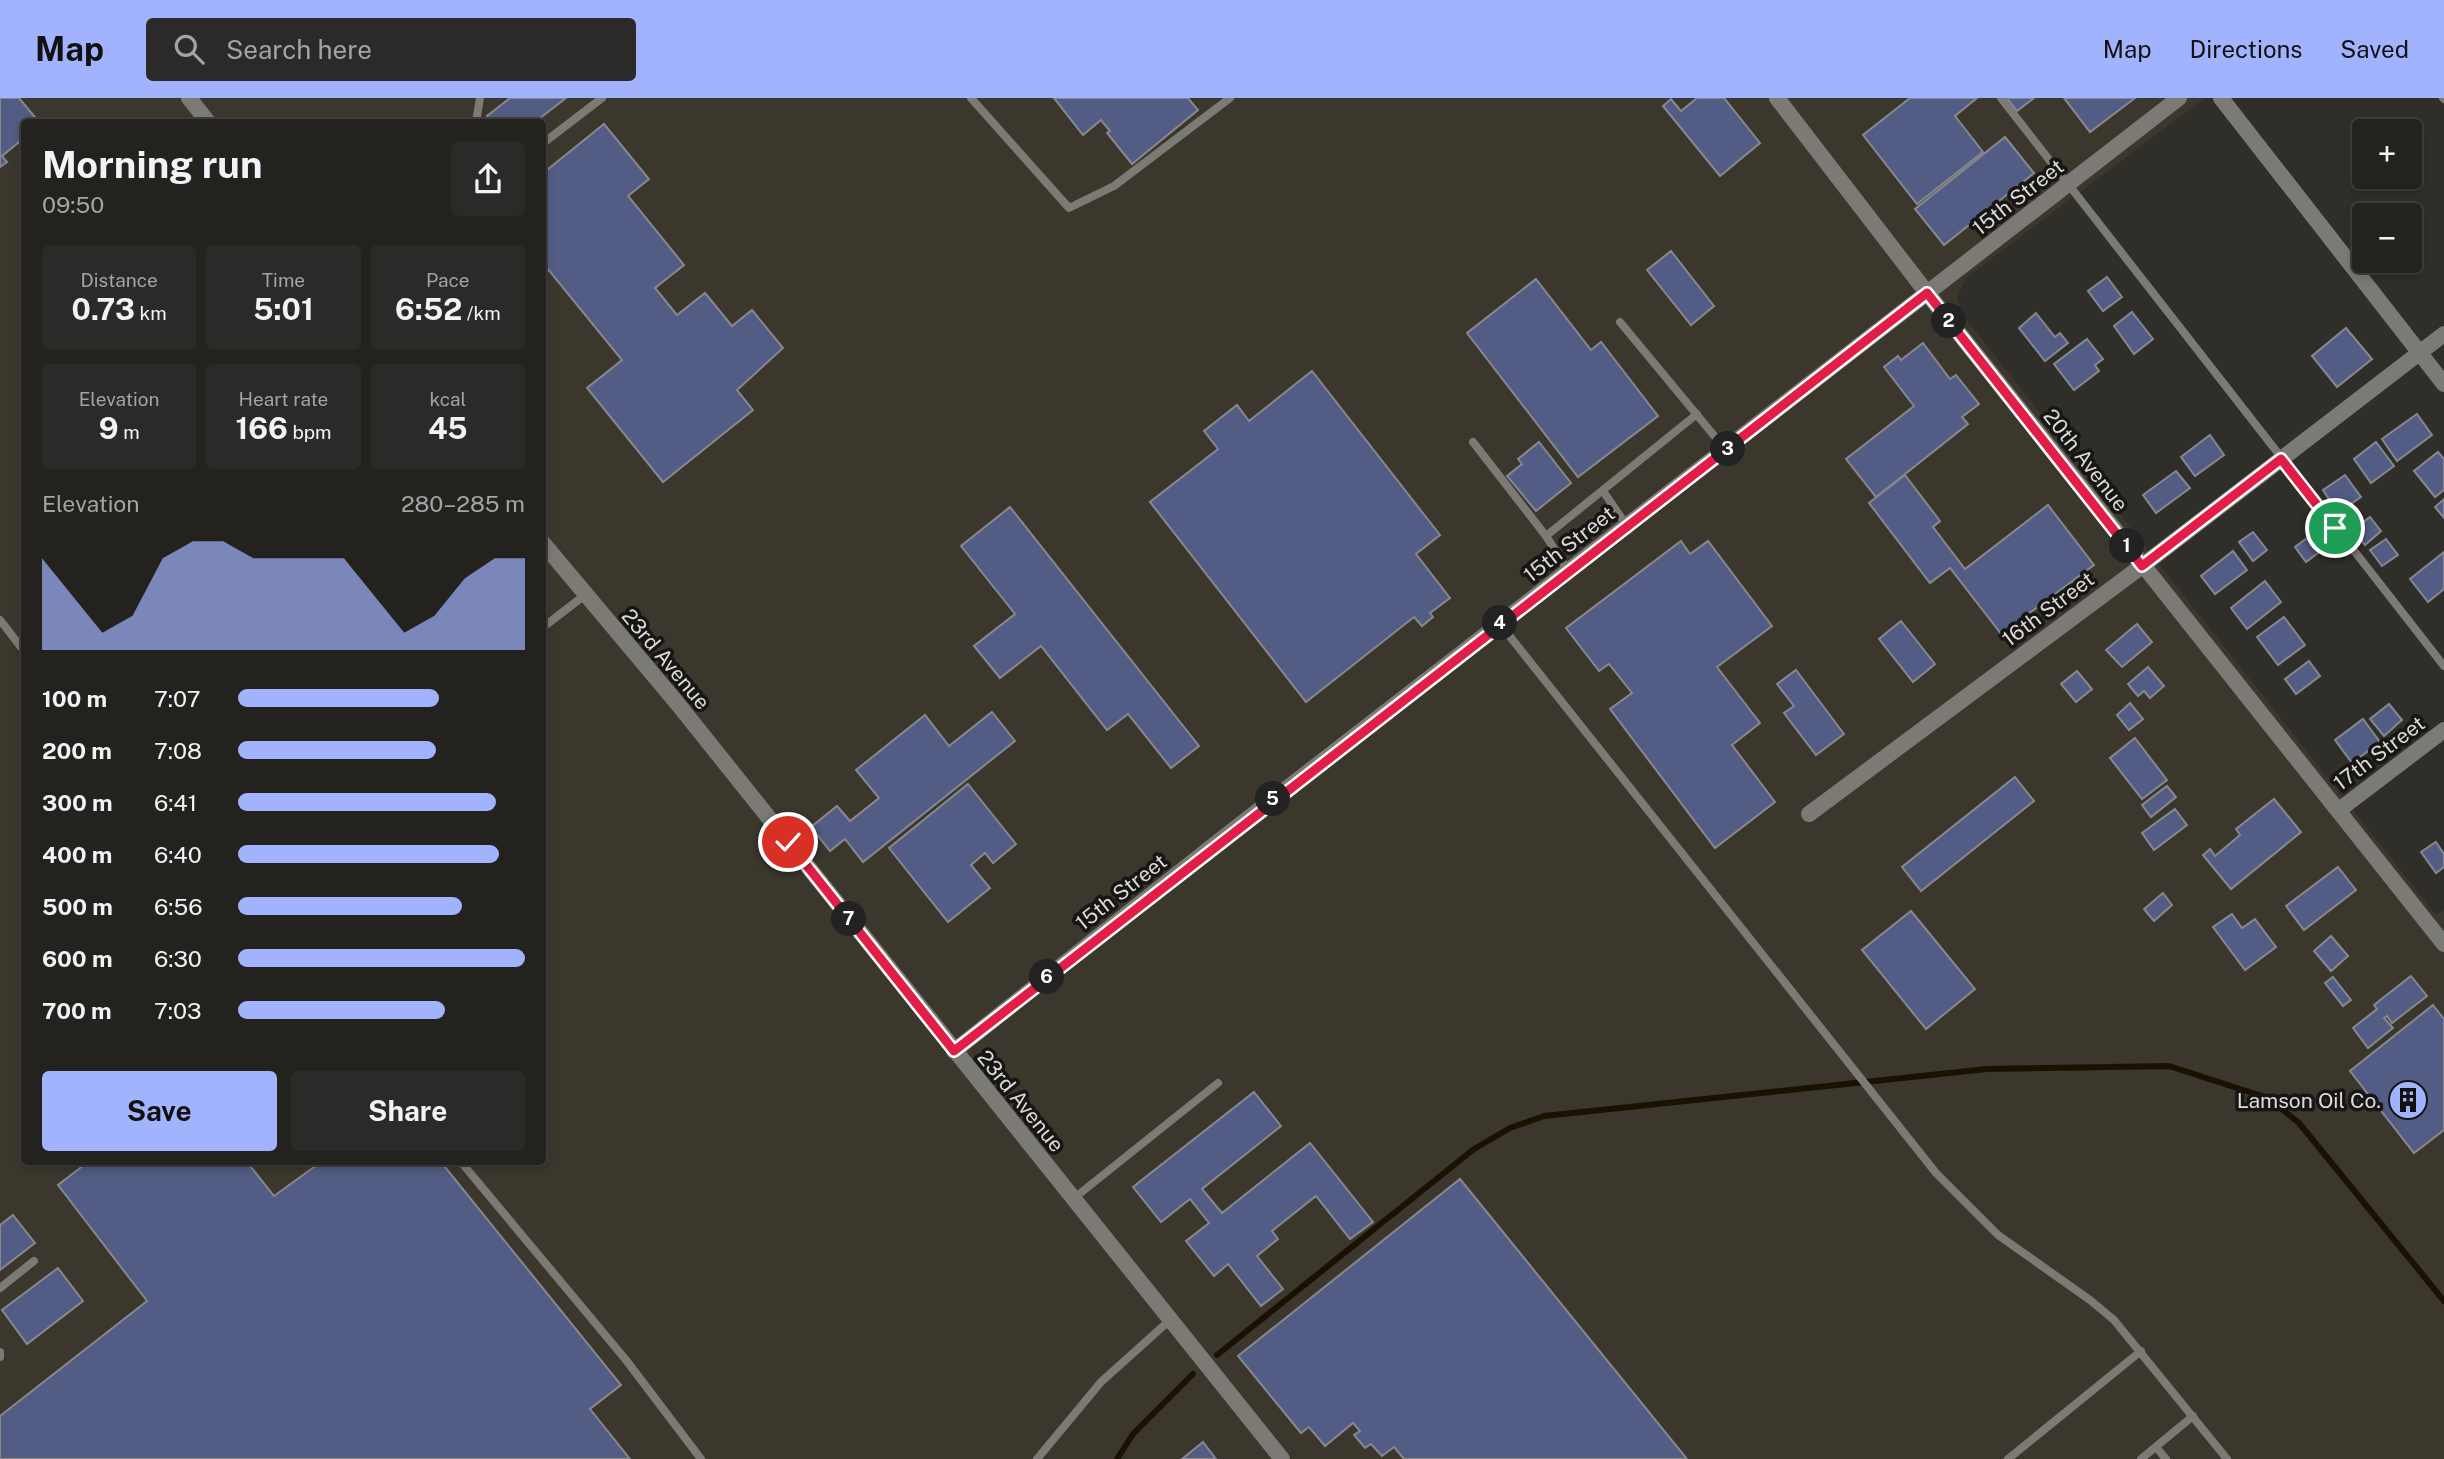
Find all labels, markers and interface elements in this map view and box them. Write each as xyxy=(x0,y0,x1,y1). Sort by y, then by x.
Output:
search box xyxy=(146,18,636,81)
text: Map xyxy=(35,30,104,68)
icon: search xyxy=(170,30,208,68)
text: Search here xyxy=(226,34,372,65)
text: Map xyxy=(2103,35,2152,63)
text: Directions xyxy=(2190,35,2302,63)
text: Saved xyxy=(2340,35,2409,63)
map controls xyxy=(2352,119,2422,273)
button: + xyxy=(2352,119,2422,189)
text: Morning run xyxy=(42,142,263,187)
button: share xyxy=(451,142,525,216)
street label: 15th Street xyxy=(1967,154,2069,240)
text: 09:50 xyxy=(42,191,104,218)
button: − xyxy=(2352,203,2422,273)
text: Distance xyxy=(81,269,158,291)
text: Time xyxy=(262,269,305,291)
text: Pace xyxy=(426,269,470,291)
text: 0.73 xyxy=(72,291,135,327)
text: 5:01 xyxy=(253,291,314,327)
text: 6:52 xyxy=(395,291,462,327)
text: km xyxy=(135,302,167,324)
text: /km xyxy=(462,302,501,324)
pin: 2 xyxy=(1932,304,1966,339)
text: 2 xyxy=(1942,309,1955,331)
text: Elevation xyxy=(79,388,159,410)
text: Heart rate xyxy=(239,388,328,410)
text: kcal xyxy=(429,388,466,410)
street label: 20th Avenue xyxy=(2038,404,2134,516)
text: 9 xyxy=(99,410,119,446)
text: 166 xyxy=(235,410,288,446)
text: 45 xyxy=(428,410,468,446)
text: m xyxy=(119,421,140,443)
text: bpm xyxy=(288,421,332,443)
pin: 3 xyxy=(1710,432,1746,466)
text: 3 xyxy=(1721,437,1734,459)
text: Elevation xyxy=(42,490,140,517)
text: 280–285 m xyxy=(401,490,525,517)
pin xyxy=(2305,498,2365,558)
street label: 15th Street xyxy=(1518,501,1620,587)
icon: arrive xyxy=(2316,509,2354,547)
pin: 1 xyxy=(2110,528,2144,564)
text: 1 xyxy=(2122,534,2131,556)
street label: 16th Street xyxy=(1997,566,2099,652)
street label: 23rd Avenue xyxy=(617,604,715,714)
pin: 4 xyxy=(1482,606,1518,640)
text: 4 xyxy=(1493,611,1506,633)
text: 100 m xyxy=(42,685,107,712)
text: 7:07 xyxy=(154,685,200,712)
street label: 17th Street xyxy=(2328,711,2430,795)
text: 200 m xyxy=(42,737,112,764)
text: 7:08 xyxy=(154,737,202,764)
pin: 5 xyxy=(1256,782,1290,816)
text: 5 xyxy=(1266,787,1279,809)
text: 300 m xyxy=(42,789,113,816)
text: 6:41 xyxy=(154,789,197,816)
pin xyxy=(758,812,818,872)
icon: check xyxy=(769,823,807,861)
text: 400 m xyxy=(42,841,112,868)
text: 6:40 xyxy=(154,841,202,868)
street label: 15th Street xyxy=(1070,849,1172,935)
text: 500 m xyxy=(42,893,113,920)
text: 6:56 xyxy=(154,893,203,920)
pin: 7 xyxy=(832,902,866,936)
text: 7 xyxy=(843,907,854,929)
text: 600 m xyxy=(42,945,112,972)
text: 6:30 xyxy=(154,945,202,972)
pin: 6 xyxy=(1030,960,1064,994)
text: 6 xyxy=(1040,965,1053,987)
text: 700 m xyxy=(42,997,112,1024)
text: 7:03 xyxy=(154,997,201,1024)
street label: 23rd Avenue xyxy=(972,1045,1070,1157)
button: Save xyxy=(42,1071,277,1151)
button: Share xyxy=(291,1071,525,1151)
building icon: Lamson Oil Co. xyxy=(2387,1079,2429,1121)
place label: Lamson Oil Co. xyxy=(2237,1088,2381,1113)

